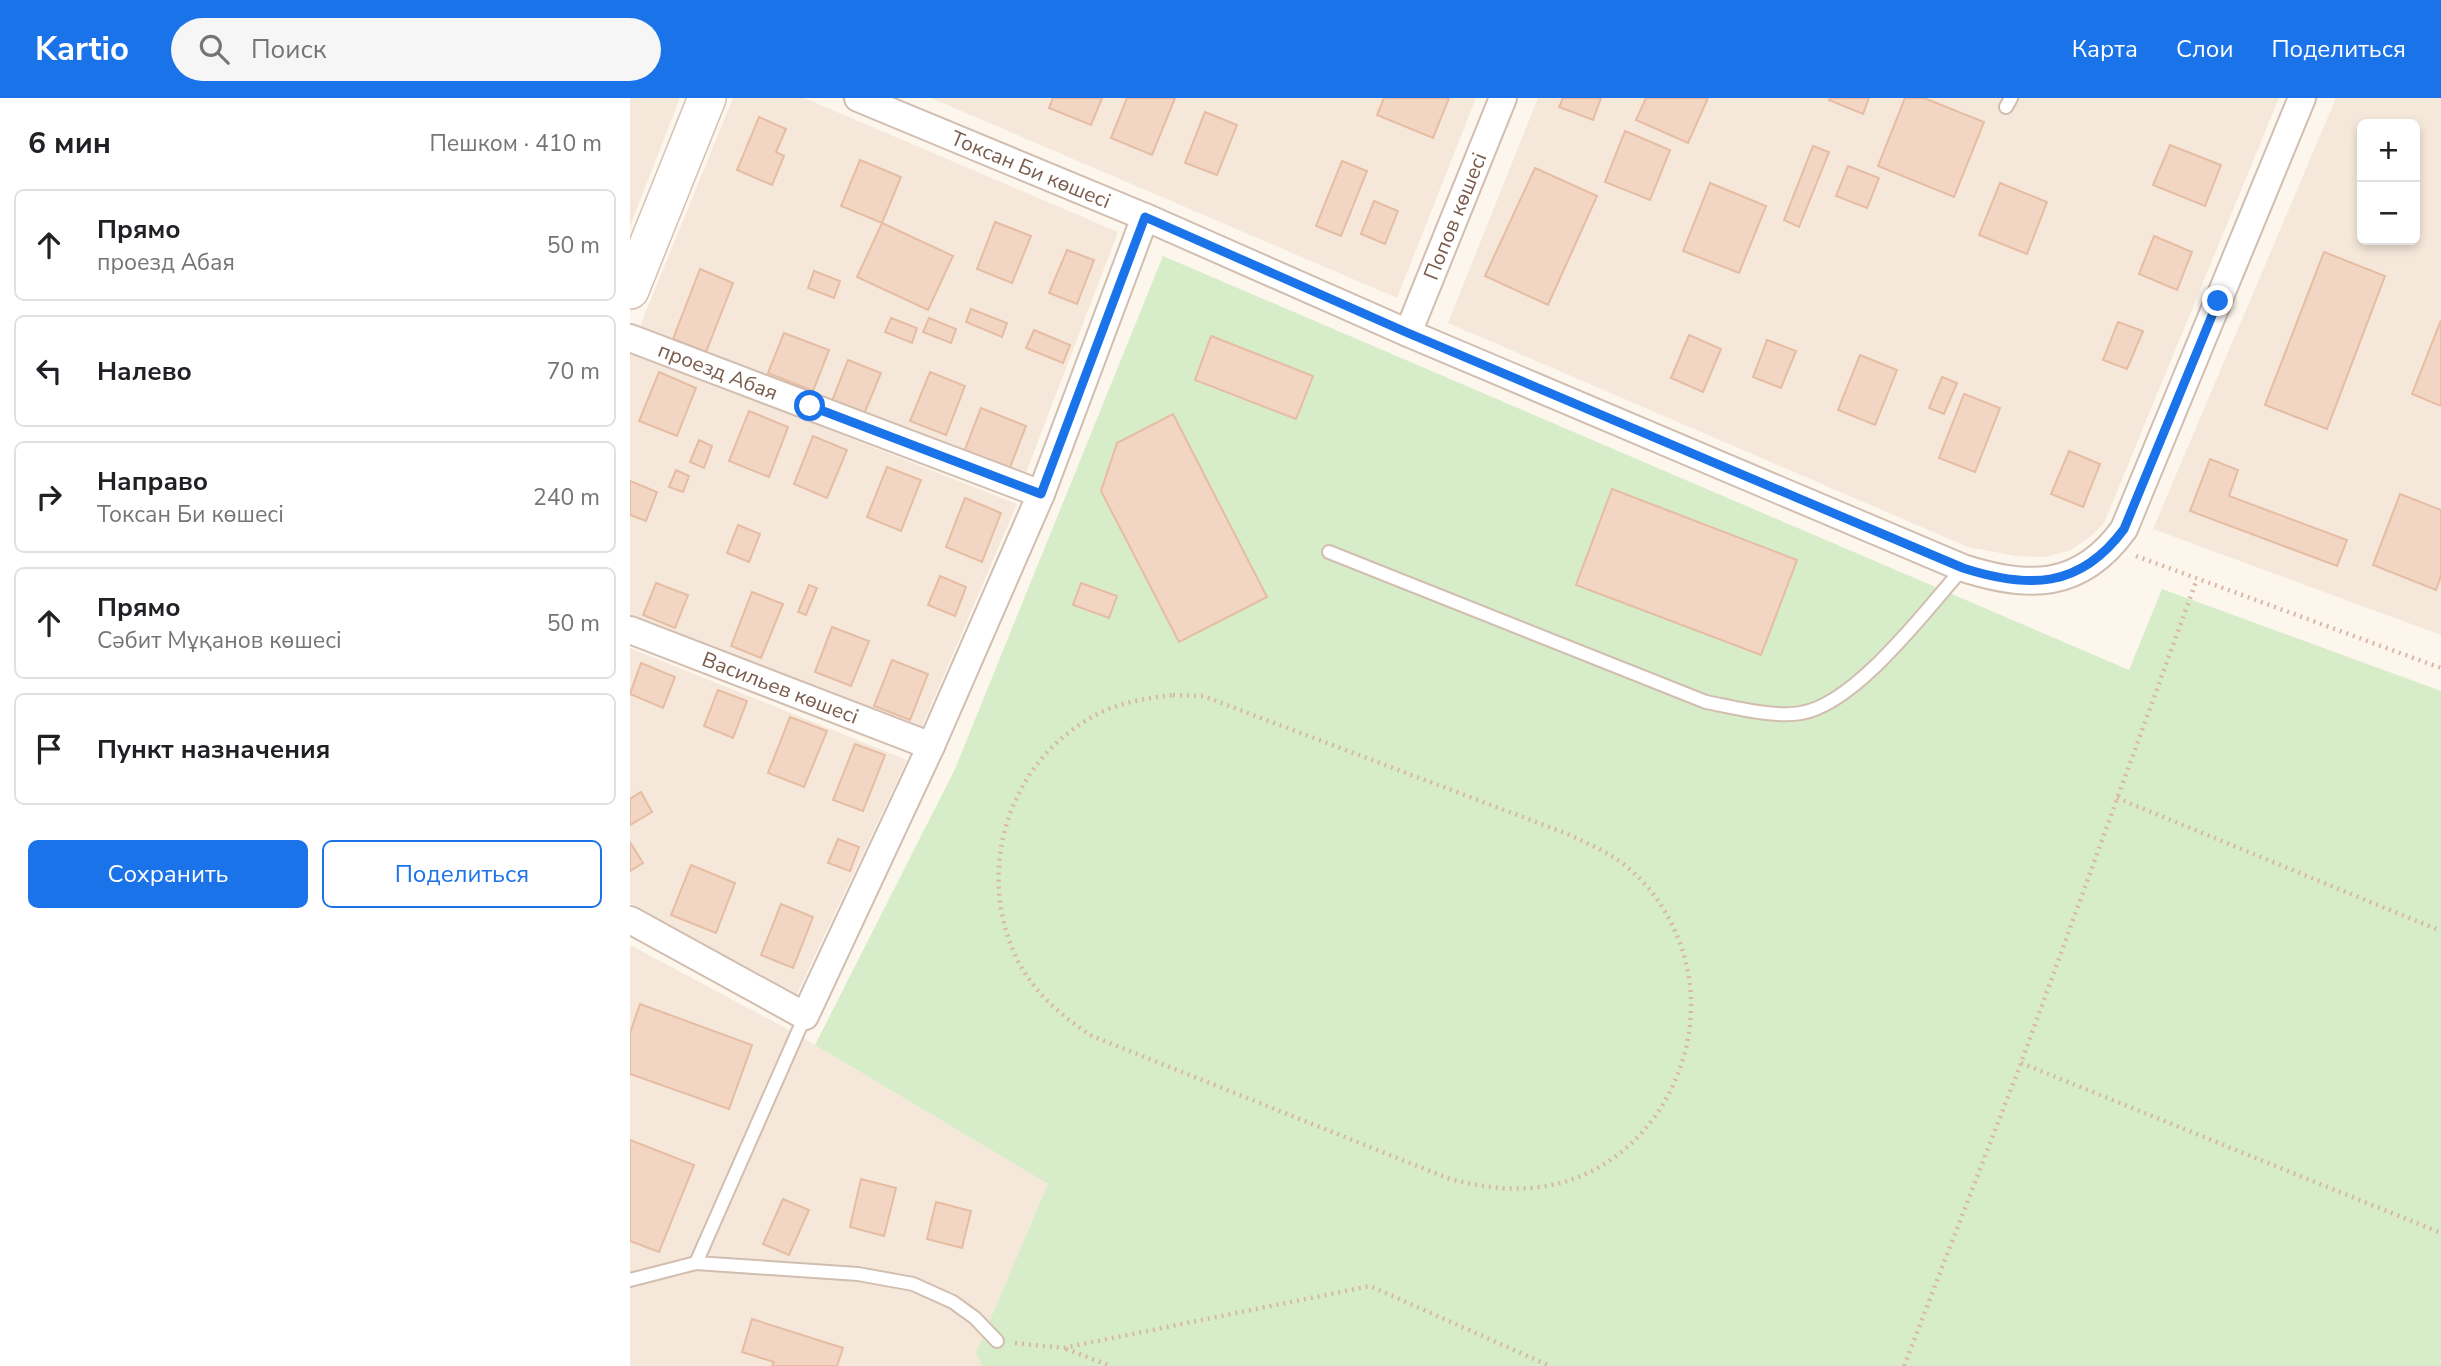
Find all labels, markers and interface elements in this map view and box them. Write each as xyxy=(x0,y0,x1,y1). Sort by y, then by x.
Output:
search box xyxy=(171,18,661,81)
text: Kartio xyxy=(35,27,129,72)
icon: search xyxy=(195,30,233,68)
text: Поиск xyxy=(251,32,326,67)
text: Карта xyxy=(2072,33,2138,65)
text: Слои xyxy=(2176,33,2233,65)
text: Поделиться xyxy=(2271,33,2406,65)
map controls xyxy=(2357,119,2420,245)
button: + xyxy=(2357,119,2420,182)
text: 6 мин xyxy=(28,123,111,164)
street label: Токсан Би көшесі xyxy=(947,124,1115,215)
text: Пешком · 410 m xyxy=(429,128,602,159)
street label: Попов көшесі xyxy=(1417,148,1493,284)
button: − xyxy=(2357,182,2420,245)
text: Прямо xyxy=(97,212,181,247)
icon: ahead xyxy=(30,226,68,264)
text: 50 m xyxy=(547,230,600,261)
text: проезд Абая xyxy=(97,247,235,278)
route end xyxy=(2202,285,2233,316)
street label: проезд Абая xyxy=(654,336,782,407)
icon: left xyxy=(30,352,68,390)
text: Налево xyxy=(97,354,192,389)
text: 70 m xyxy=(547,356,600,387)
route start xyxy=(794,390,825,421)
text: Направо xyxy=(97,464,208,499)
icon: right xyxy=(30,478,68,516)
text: 240 m xyxy=(533,482,600,513)
text: Токсан Би көшесі xyxy=(97,499,284,530)
text: Прямо xyxy=(97,590,181,625)
icon: ahead xyxy=(30,604,68,642)
text: 50 m xyxy=(547,608,600,639)
text: Сәбит Мұқанов көшесі xyxy=(97,625,342,656)
street label: Васильев көшесі xyxy=(698,645,862,731)
icon: arrive xyxy=(30,730,68,768)
text: Пункт назначения xyxy=(97,732,330,767)
button: Сохранить xyxy=(28,840,308,908)
button: Поделиться xyxy=(322,840,602,908)

